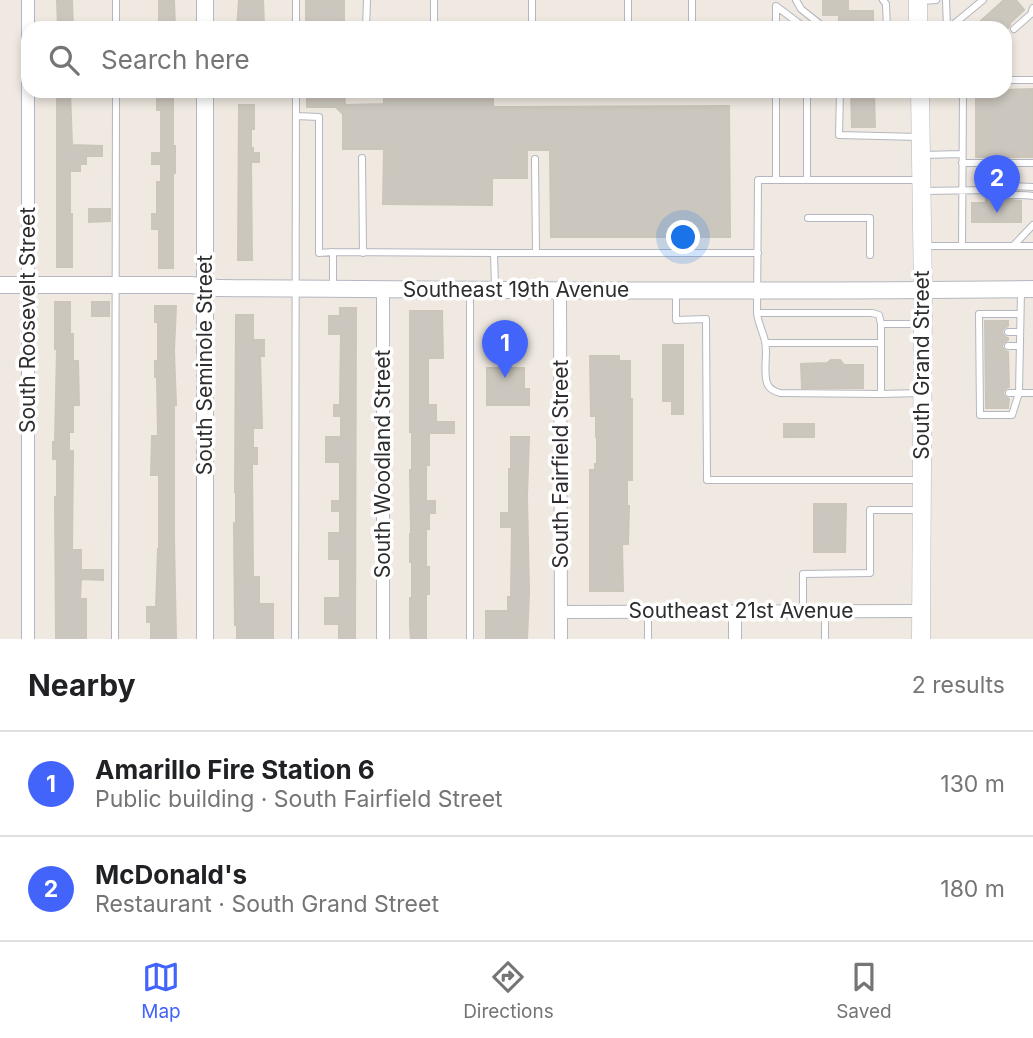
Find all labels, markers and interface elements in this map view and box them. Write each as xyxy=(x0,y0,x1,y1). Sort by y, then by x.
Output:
search box xyxy=(21,21,1012,98)
icon: search xyxy=(45,41,83,79)
text: Search here xyxy=(101,44,250,75)
pin: 2 xyxy=(974,155,1020,213)
street label: South Roosevelt Street xyxy=(15,207,40,433)
your location xyxy=(666,220,700,254)
street label: South Seminole Street xyxy=(192,255,217,475)
street label: South Grand Street xyxy=(909,270,934,460)
street label: Southeast 19th Avenue xyxy=(403,277,629,302)
pin: 1 xyxy=(482,320,528,378)
street label: South Woodland Street xyxy=(370,350,395,578)
street label: South Fairfield Street xyxy=(548,359,573,568)
street label: Southeast 21st Avenue xyxy=(629,598,853,623)
text: Nearby xyxy=(28,667,136,703)
text: 2 results xyxy=(912,671,1005,699)
text: Amarillo Fire Station 6 xyxy=(95,754,375,785)
text: 1 xyxy=(46,770,56,798)
text: 130 m xyxy=(940,770,1005,798)
text: Public building · South Fairfield Street xyxy=(95,785,503,813)
text: McDonald's xyxy=(95,859,247,890)
text: 2 xyxy=(44,875,58,903)
text: 180 m xyxy=(940,875,1005,903)
text: Restaurant · South Grand Street xyxy=(95,890,439,918)
tab: Map xyxy=(141,958,181,1023)
tab: Directions xyxy=(463,958,554,1023)
tab: Saved xyxy=(836,958,892,1023)

